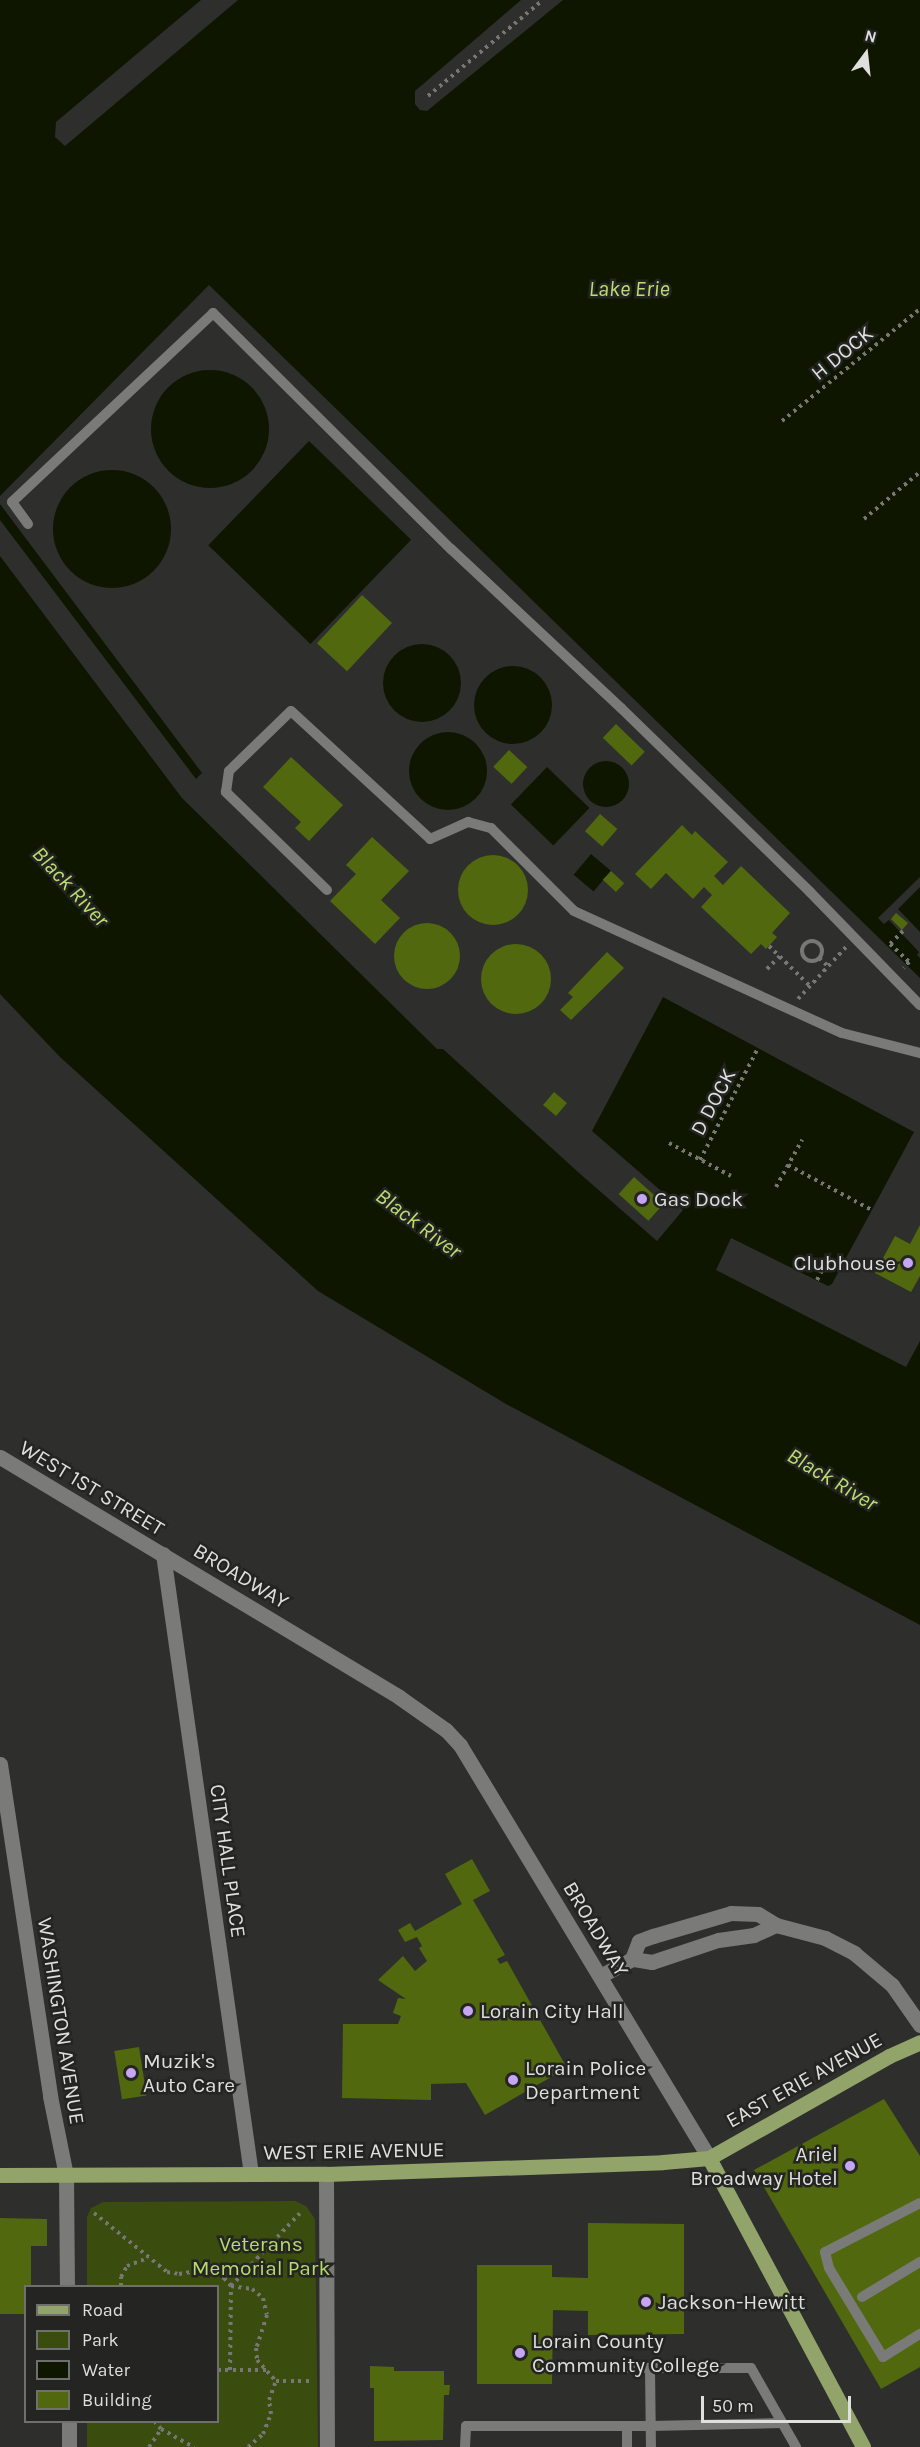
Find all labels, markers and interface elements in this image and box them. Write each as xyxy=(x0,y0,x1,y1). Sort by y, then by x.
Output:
north arrow xyxy=(836,24,896,84)
text: N xyxy=(863,25,879,47)
water label: Lake Erie xyxy=(588,277,670,303)
street label: H DOCK xyxy=(806,321,878,385)
water label: Black River xyxy=(26,841,114,933)
street label: D DOCK xyxy=(685,1064,741,1140)
water label: Black River xyxy=(370,1183,466,1265)
place label: Gas Dock xyxy=(654,1186,743,1212)
marker: Gas Dock xyxy=(635,1192,649,1206)
place label: Clubhouse xyxy=(793,1250,896,1276)
marker: Clubhouse xyxy=(901,1256,915,1270)
street label: WEST 1ST STREET xyxy=(15,1435,169,1541)
water label: Black River xyxy=(782,1443,882,1517)
street label: BROADWAY xyxy=(189,1538,293,1614)
street label: CITY HALL PLACE xyxy=(205,1783,251,1939)
street label: BROADWAY xyxy=(558,1877,634,1981)
street label: WASHINGTON AVENUE xyxy=(32,1916,90,2126)
place label: Lorain City Hall xyxy=(480,1998,624,2024)
marker: Lorain City Hall xyxy=(461,2004,475,2018)
street label: EAST ERIE AVENUE xyxy=(722,2027,886,2133)
place label: Muzik's Auto Care xyxy=(143,2048,235,2098)
place label: Lorain Police Department xyxy=(525,2055,646,2105)
marker: Muzik's Auto Care xyxy=(124,2066,138,2080)
marker: Lorain Police Department xyxy=(506,2073,520,2087)
street label: WEST ERIE AVENUE xyxy=(263,2137,445,2165)
place label: Ariel Broadway Hotel xyxy=(690,2141,838,2191)
marker: Ariel Broadway Hotel xyxy=(843,2159,857,2173)
park label: Veterans Memorial Park xyxy=(192,2231,330,2281)
legend xyxy=(24,2285,219,2423)
place label: Jackson-Hewitt xyxy=(658,2289,805,2315)
marker: Jackson-Hewitt xyxy=(639,2295,653,2309)
text: Road xyxy=(82,2299,123,2321)
place label: Lorain County Community College xyxy=(532,2328,719,2378)
text: Park xyxy=(82,2329,119,2351)
marker: Lorain County Community College xyxy=(513,2346,527,2360)
text: Water xyxy=(82,2359,130,2381)
scale bar xyxy=(704,2384,854,2422)
text: Building xyxy=(82,2389,152,2411)
text: 50 m xyxy=(712,2395,754,2417)

